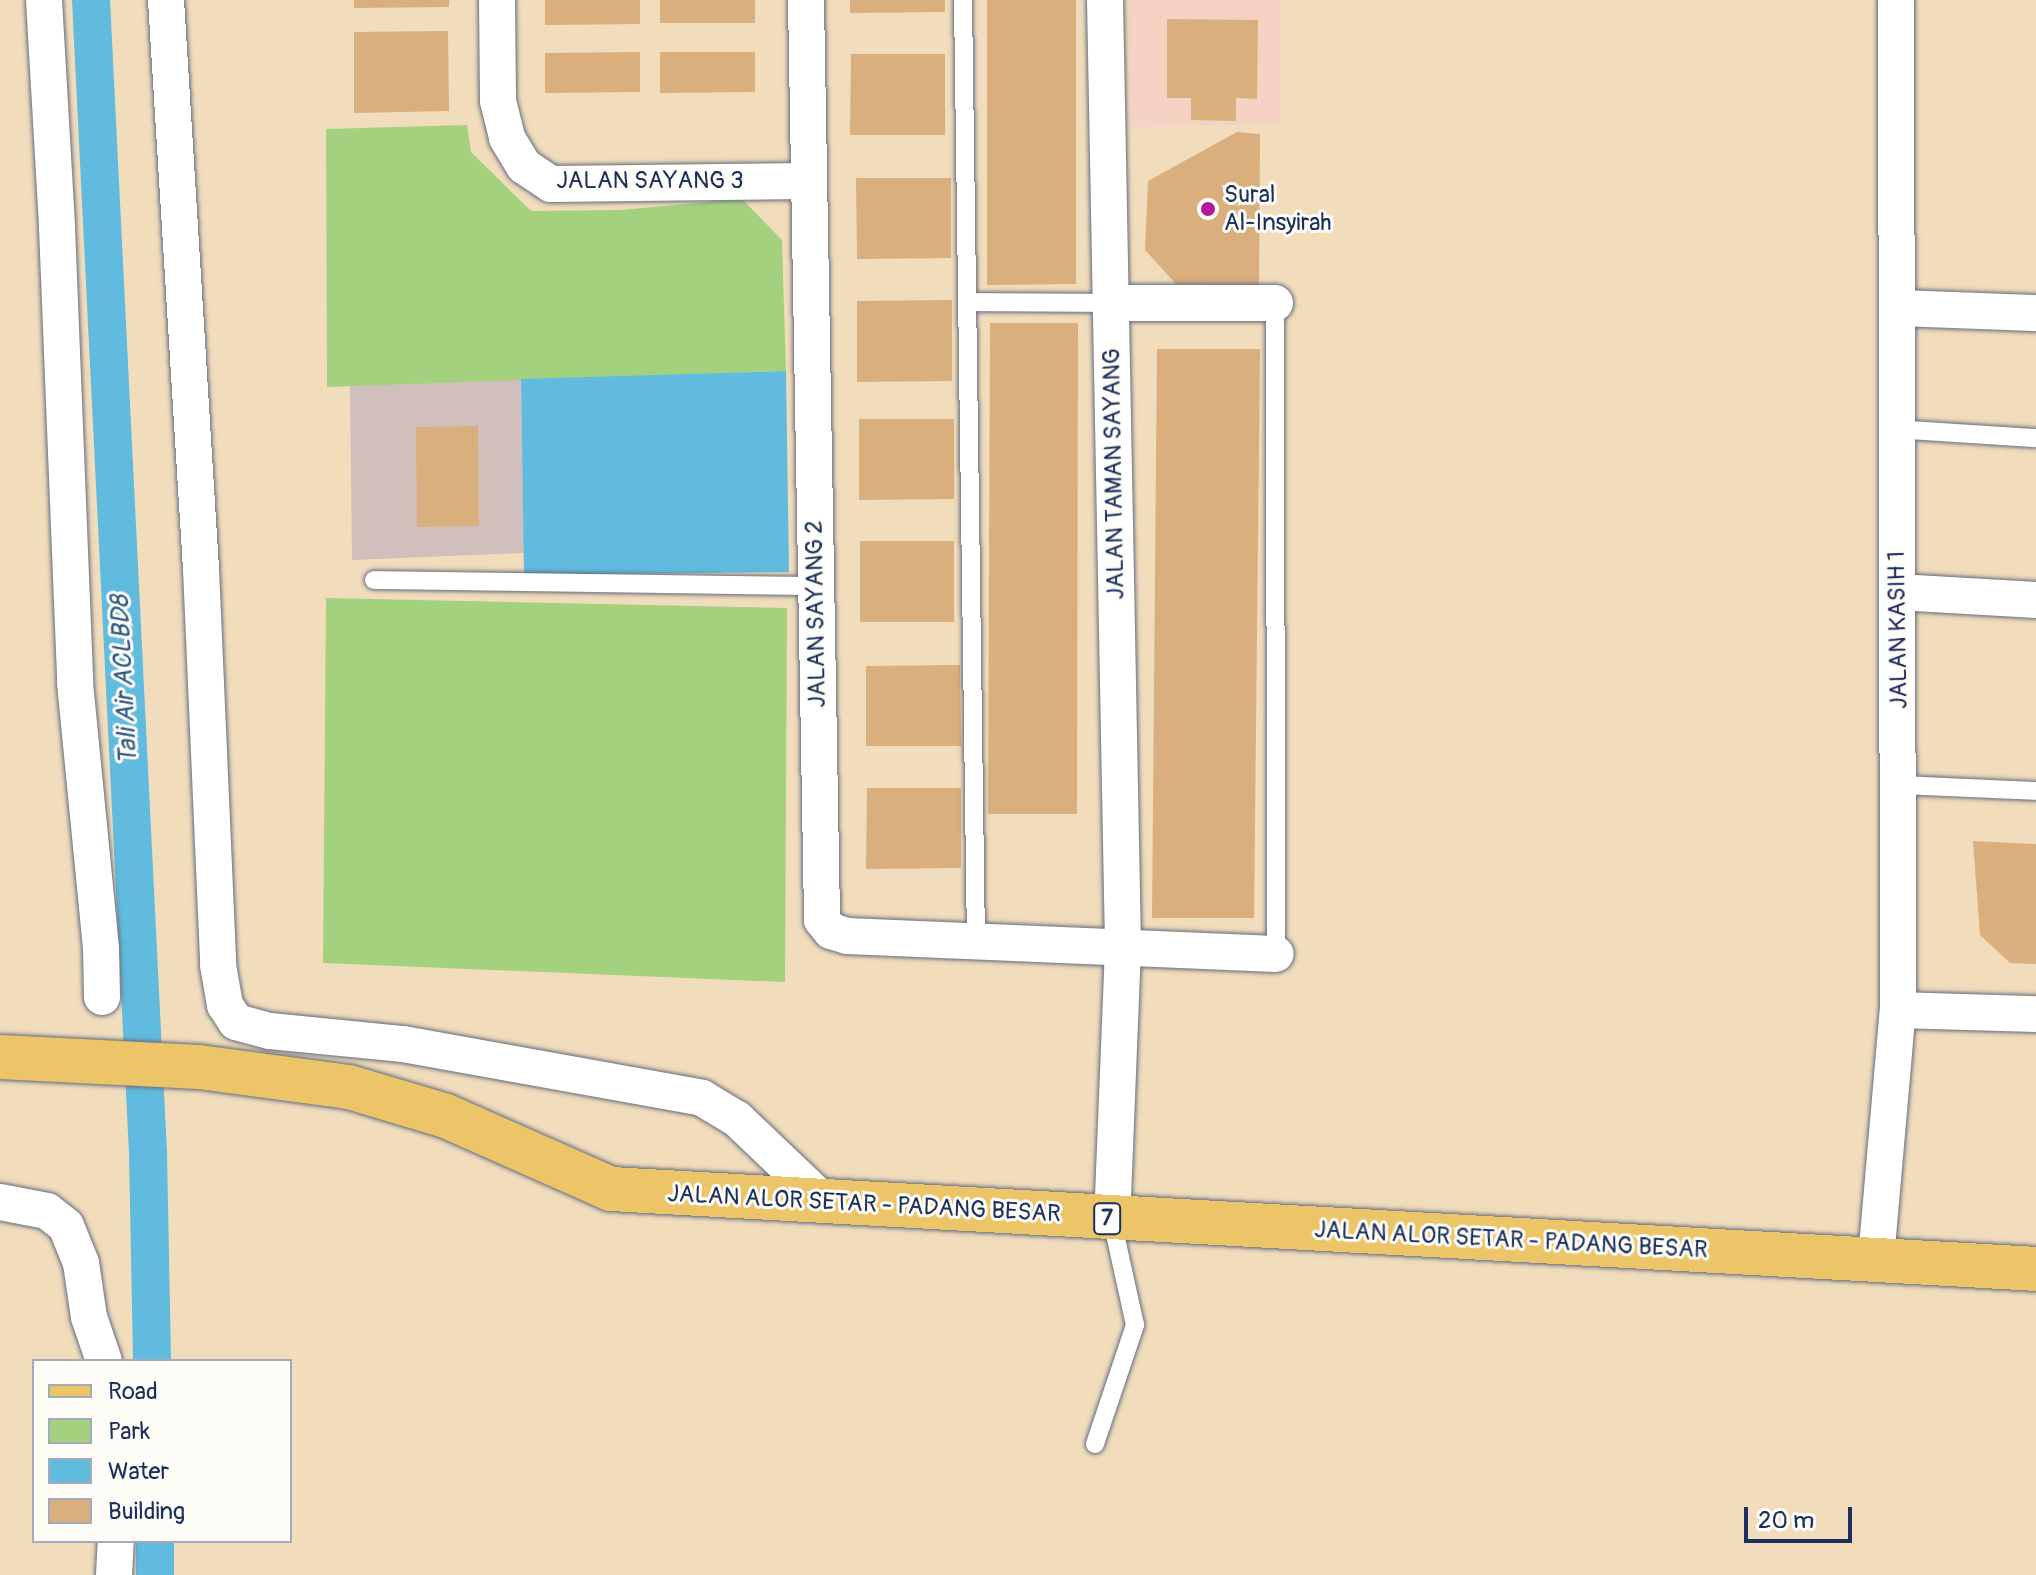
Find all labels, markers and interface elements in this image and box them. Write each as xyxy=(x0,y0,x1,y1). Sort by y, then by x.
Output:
street label: JALAN SAYANG 3 xyxy=(556,167,744,195)
place label: Sural Al-Insyirah xyxy=(1224,181,1332,237)
marker: Sural Al-Insyirah xyxy=(1199,200,1217,218)
street label: JALAN TAMAN SAYANG xyxy=(1097,348,1131,600)
street label: JALAN SAYANG 2 xyxy=(800,520,832,708)
street label: JALAN KASIH 1 xyxy=(1882,551,1914,709)
water label: Tali Air ACLBD8 xyxy=(105,595,145,765)
street label: JALAN ALOR SETAR - PADANG BESAR xyxy=(667,1179,1061,1229)
road number: 7 xyxy=(1093,1201,1121,1237)
street label: JALAN ALOR SETAR - PADANG BESAR xyxy=(1314,1215,1708,1265)
legend xyxy=(32,1359,292,1543)
text: Road xyxy=(108,1377,158,1406)
text: Park xyxy=(108,1417,150,1446)
text: Water xyxy=(108,1457,169,1486)
scale bar xyxy=(1748,1491,1856,1541)
text: Building xyxy=(108,1497,185,1526)
text: 20 m xyxy=(1758,1506,1814,1535)

